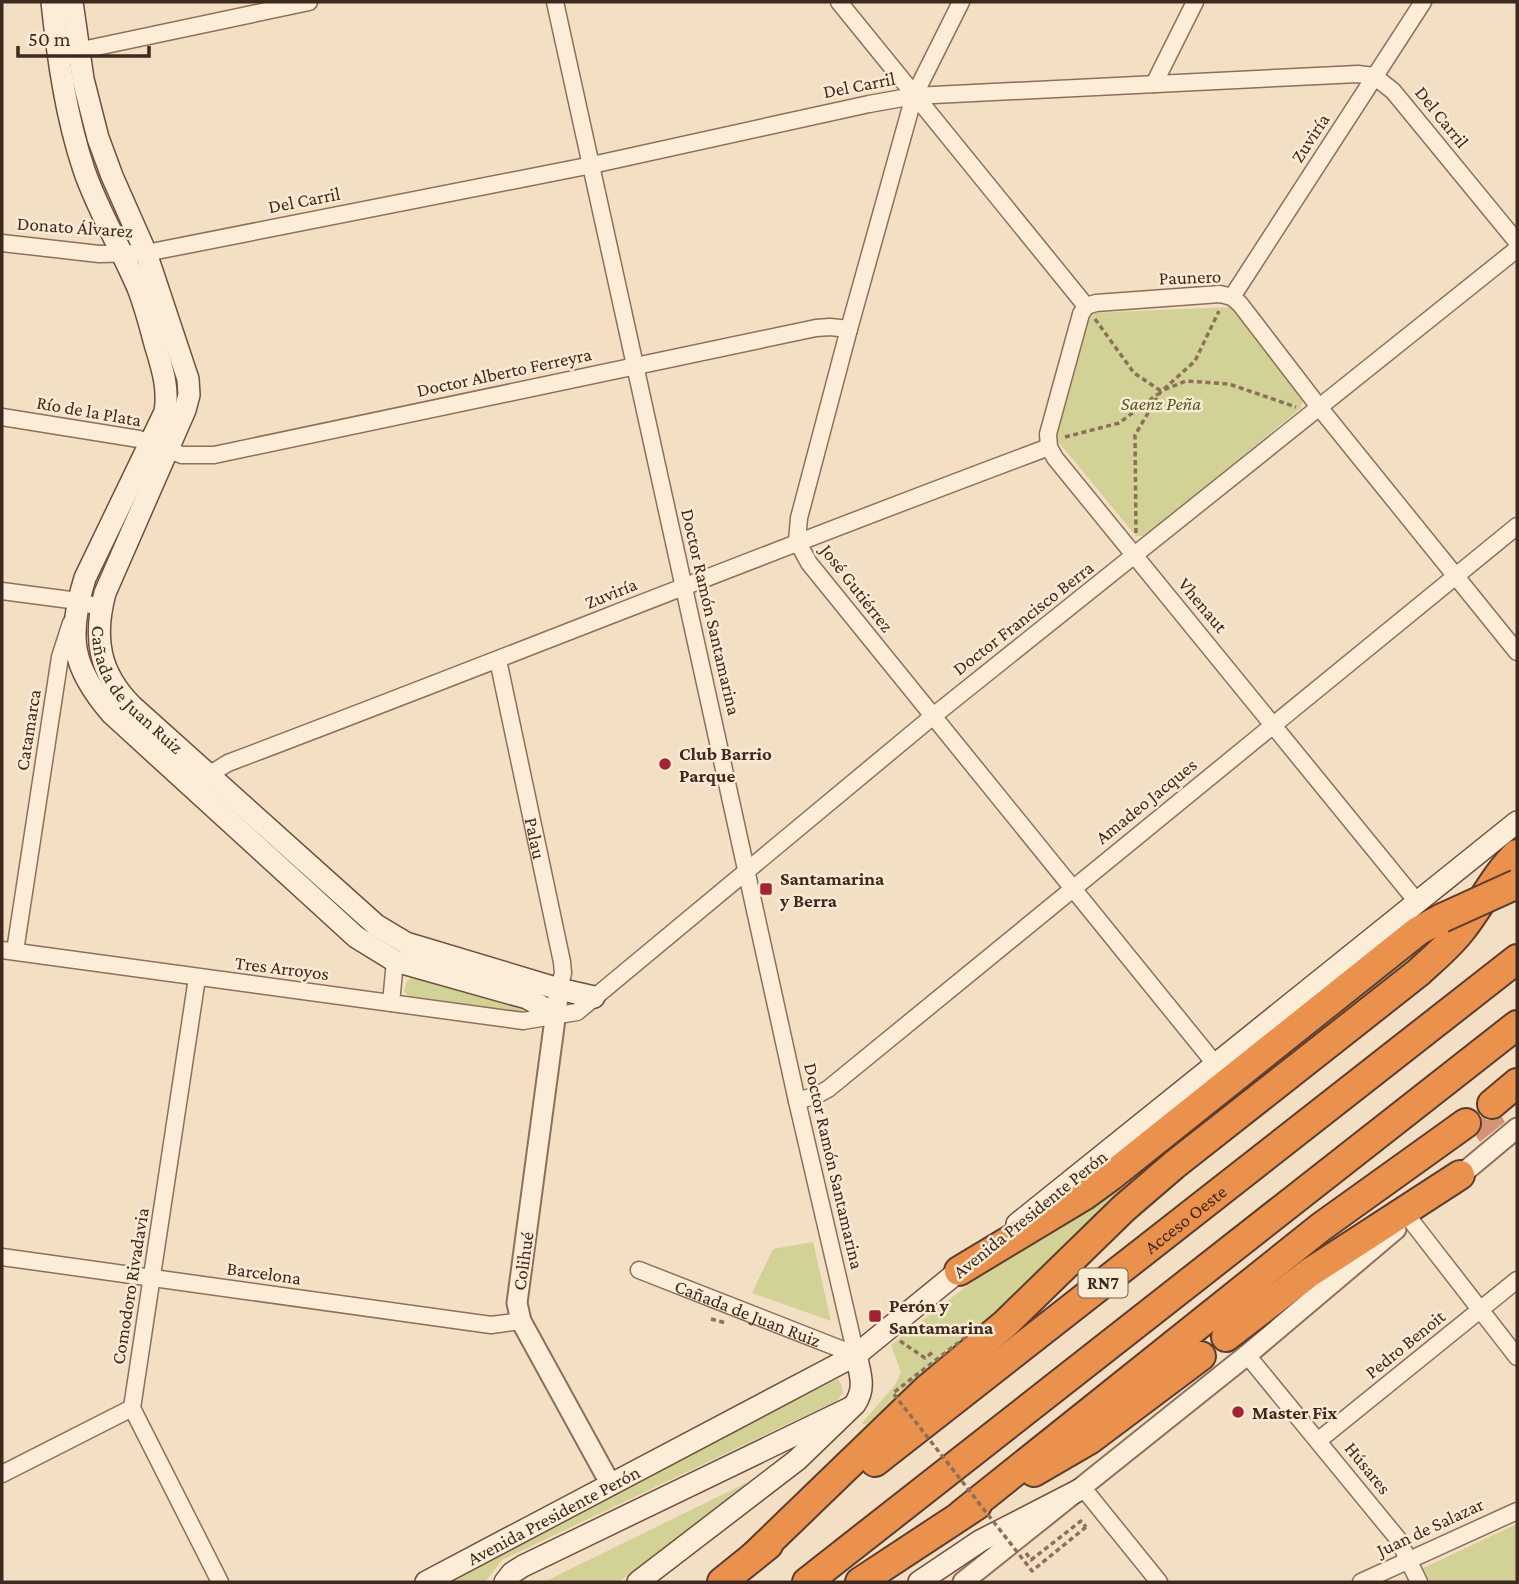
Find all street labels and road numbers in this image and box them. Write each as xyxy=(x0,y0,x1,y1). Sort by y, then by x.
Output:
street label: Del Carril xyxy=(821,68,897,102)
street label: Del Carril xyxy=(1411,82,1473,152)
street label: Zuviría xyxy=(1286,109,1334,166)
street label: Del Carril xyxy=(266,183,342,217)
street label: Donato Álvarez xyxy=(16,212,134,242)
street label: Paunero xyxy=(1158,265,1222,289)
street label: Doctor Alberto Ferreyra xyxy=(415,343,594,401)
street label: Río de la Plata xyxy=(35,391,143,431)
street label: Doctor Ramón Santamarina xyxy=(677,507,745,717)
street label: José Gutiérrez xyxy=(815,538,898,636)
street label: Doctor Francisco Berra xyxy=(949,557,1098,679)
street label: Zuviría xyxy=(582,573,640,613)
street label: Vhenaut xyxy=(1174,573,1232,637)
street label: Cañada de Juan Ruiz xyxy=(89,626,188,758)
street label: Catamarca xyxy=(11,688,45,772)
street label: Amadeo Jacques xyxy=(1091,754,1201,848)
street label: Palau xyxy=(521,815,550,861)
street label: Tres Arroyos xyxy=(234,952,330,984)
street label: Doctor Ramón Santamarina xyxy=(800,1061,868,1271)
street label: Avenida Presidente Perón xyxy=(949,1146,1111,1282)
street label: Acceso Oeste xyxy=(1140,1180,1230,1258)
street label: Comodoro Rivadavia xyxy=(107,1206,153,1366)
street label: Colihué xyxy=(508,1230,538,1292)
street label: Barcelona xyxy=(225,1257,303,1289)
road number: RN7 xyxy=(1078,1268,1128,1298)
street label: Cañada de Juan Ruiz xyxy=(672,1275,824,1351)
street label: Pedro Benoit xyxy=(1361,1305,1450,1383)
street label: Húsares xyxy=(1341,1438,1395,1498)
street label: Avenida Presidente Perón xyxy=(464,1461,643,1569)
street label: Juan de Salazar xyxy=(1371,1493,1487,1562)

